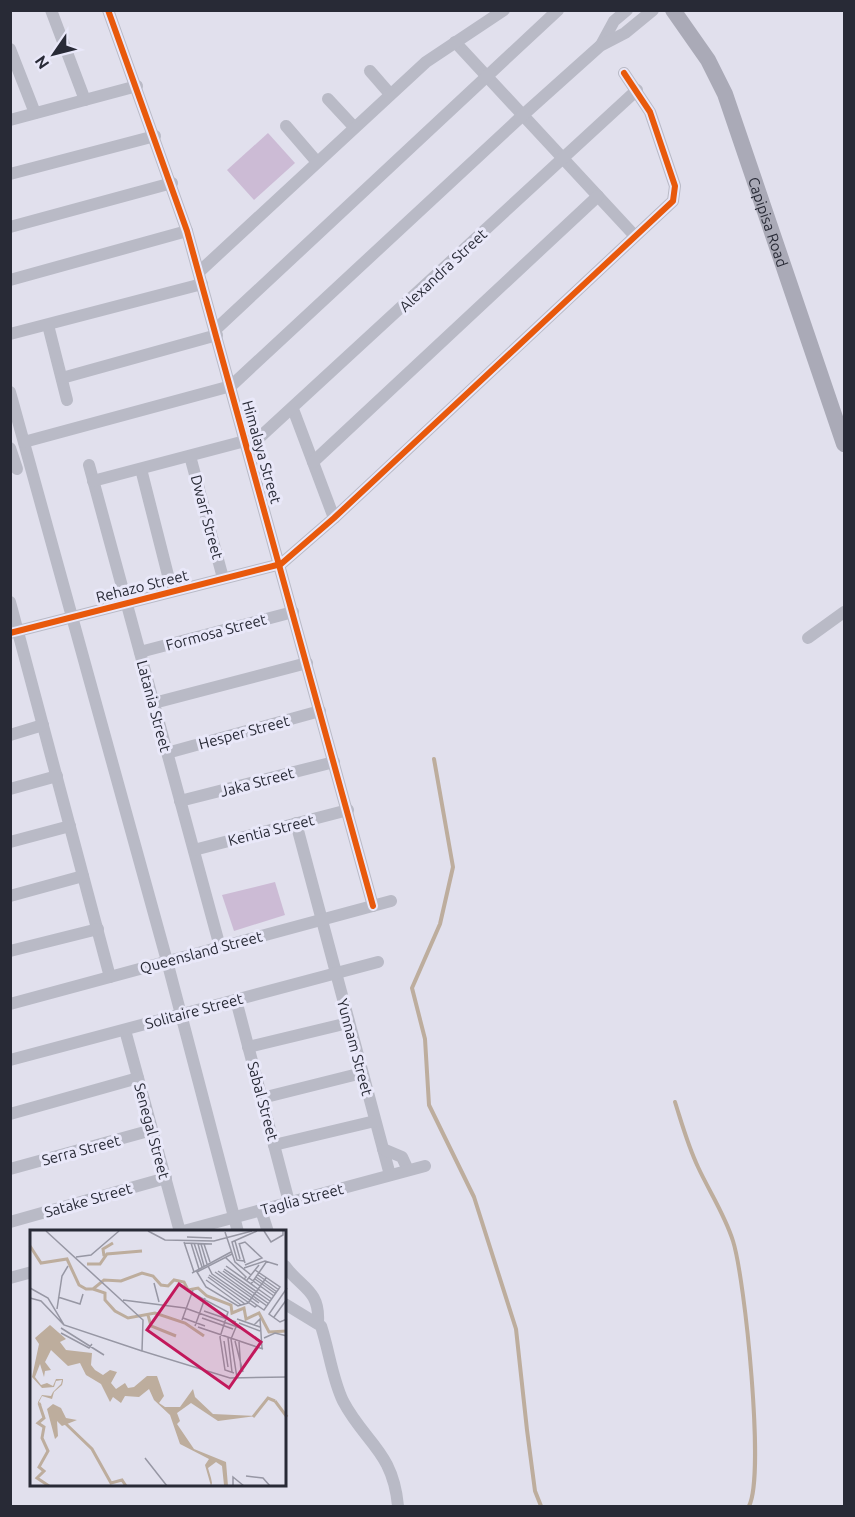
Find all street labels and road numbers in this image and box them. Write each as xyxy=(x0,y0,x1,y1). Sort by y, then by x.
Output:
street label: Capipisa Road xyxy=(745,174,792,269)
street label: Alexandra Street xyxy=(396,225,490,315)
street label: Himalaya Street xyxy=(239,398,285,506)
street label: Dwarf Street xyxy=(188,473,226,561)
street label: Rehazo Street xyxy=(94,566,190,606)
street label: Formosa Street xyxy=(164,610,268,654)
street label: Latania Street xyxy=(134,658,174,754)
street label: Hesper Street xyxy=(197,712,291,752)
street label: Jaka Street xyxy=(218,764,296,800)
street label: Kentia Street xyxy=(226,811,316,849)
street label: Queensland Street xyxy=(138,927,264,977)
street label: Solitaire Street xyxy=(143,990,245,1032)
street label: Yunnam Street xyxy=(334,997,376,1098)
street label: Sabal Street xyxy=(244,1060,282,1143)
street label: Senegal Street xyxy=(131,1081,173,1181)
street label: Serra Street xyxy=(40,1131,122,1169)
street label: Satake Street xyxy=(42,1179,134,1221)
street label: Taglia Street xyxy=(259,1180,345,1218)

